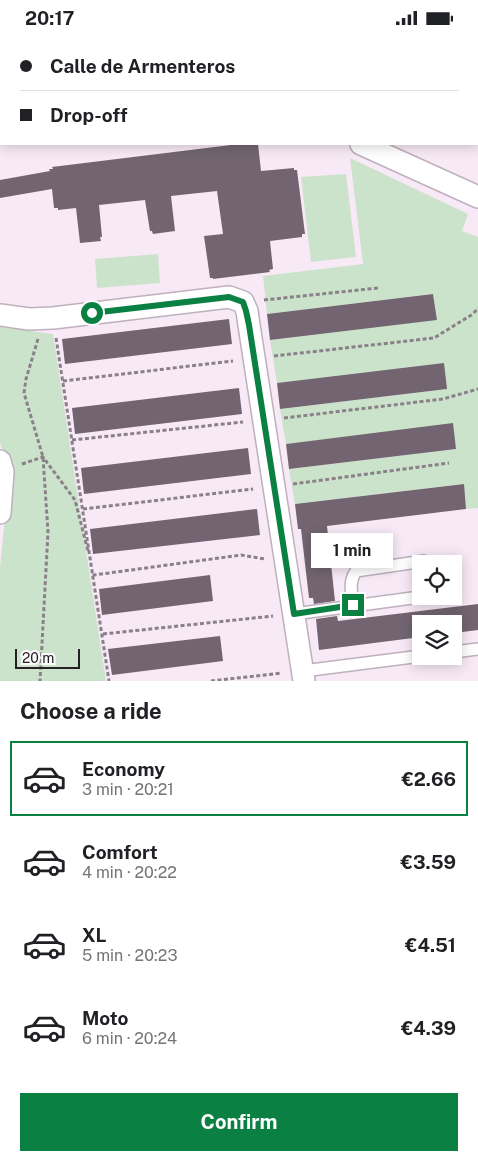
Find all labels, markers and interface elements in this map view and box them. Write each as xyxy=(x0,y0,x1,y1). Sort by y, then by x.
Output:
text: 20:17 xyxy=(25,7,74,29)
text: Calle de Armenteros xyxy=(50,55,235,77)
text: Drop-off xyxy=(50,104,127,126)
route start xyxy=(81,302,103,324)
callout: 1 min xyxy=(312,533,394,567)
text: 1 min xyxy=(333,541,371,560)
map controls xyxy=(412,555,462,665)
button: locate xyxy=(412,555,462,605)
route end xyxy=(342,594,364,616)
button: layers xyxy=(412,615,462,665)
scale bar xyxy=(15,646,80,669)
text: 20 m xyxy=(22,650,54,666)
text: Choose a ride xyxy=(20,698,162,724)
icon: car xyxy=(22,756,67,801)
text: Economy xyxy=(82,758,165,780)
text: €2.66 xyxy=(401,768,456,790)
text: 3 min · 20:21 xyxy=(82,780,174,799)
icon: car xyxy=(22,839,67,884)
text: Comfort xyxy=(82,841,158,863)
text: €3.59 xyxy=(401,851,456,873)
text: 4 min · 20:22 xyxy=(82,863,177,882)
icon: car xyxy=(22,922,67,967)
text: XL xyxy=(82,924,107,946)
text: €4.51 xyxy=(405,934,456,956)
text: 5 min · 20:23 xyxy=(82,946,178,965)
icon: car xyxy=(22,1005,67,1050)
text: Moto xyxy=(82,1007,128,1029)
text: €4.39 xyxy=(401,1017,456,1039)
text: 6 min · 20:24 xyxy=(82,1029,177,1048)
button: Confirm xyxy=(20,1093,458,1151)

